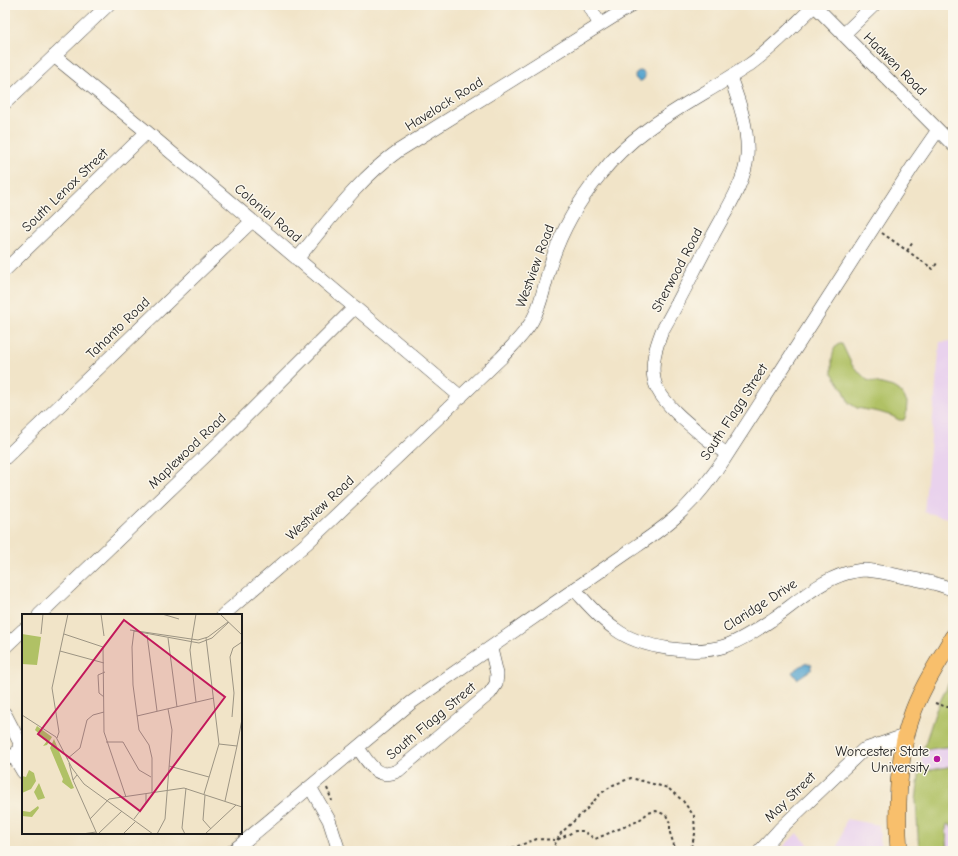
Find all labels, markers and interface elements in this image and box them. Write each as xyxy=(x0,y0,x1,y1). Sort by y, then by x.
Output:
street label: Hadwen Road xyxy=(860,29,930,99)
street label: Havelock Road xyxy=(402,73,486,135)
street label: South Lenox Street xyxy=(18,144,112,236)
street label: Colonial Road xyxy=(231,180,305,246)
street label: Westview Road xyxy=(512,222,558,310)
street label: Sherwood Road xyxy=(648,225,706,315)
street label: Tahanto Road xyxy=(83,294,153,362)
street label: South Flagg Street xyxy=(697,360,772,463)
street label: Maplewood Road xyxy=(145,410,229,492)
street label: Westview Road xyxy=(282,472,358,544)
street label: Claridge Drive xyxy=(720,575,800,635)
inset map xyxy=(22,614,242,834)
street label: South Flagg Street xyxy=(383,678,480,763)
place label: Worcester State University xyxy=(835,743,930,776)
marker: Worcester State University xyxy=(932,754,942,764)
street label: May Street xyxy=(761,768,820,826)

